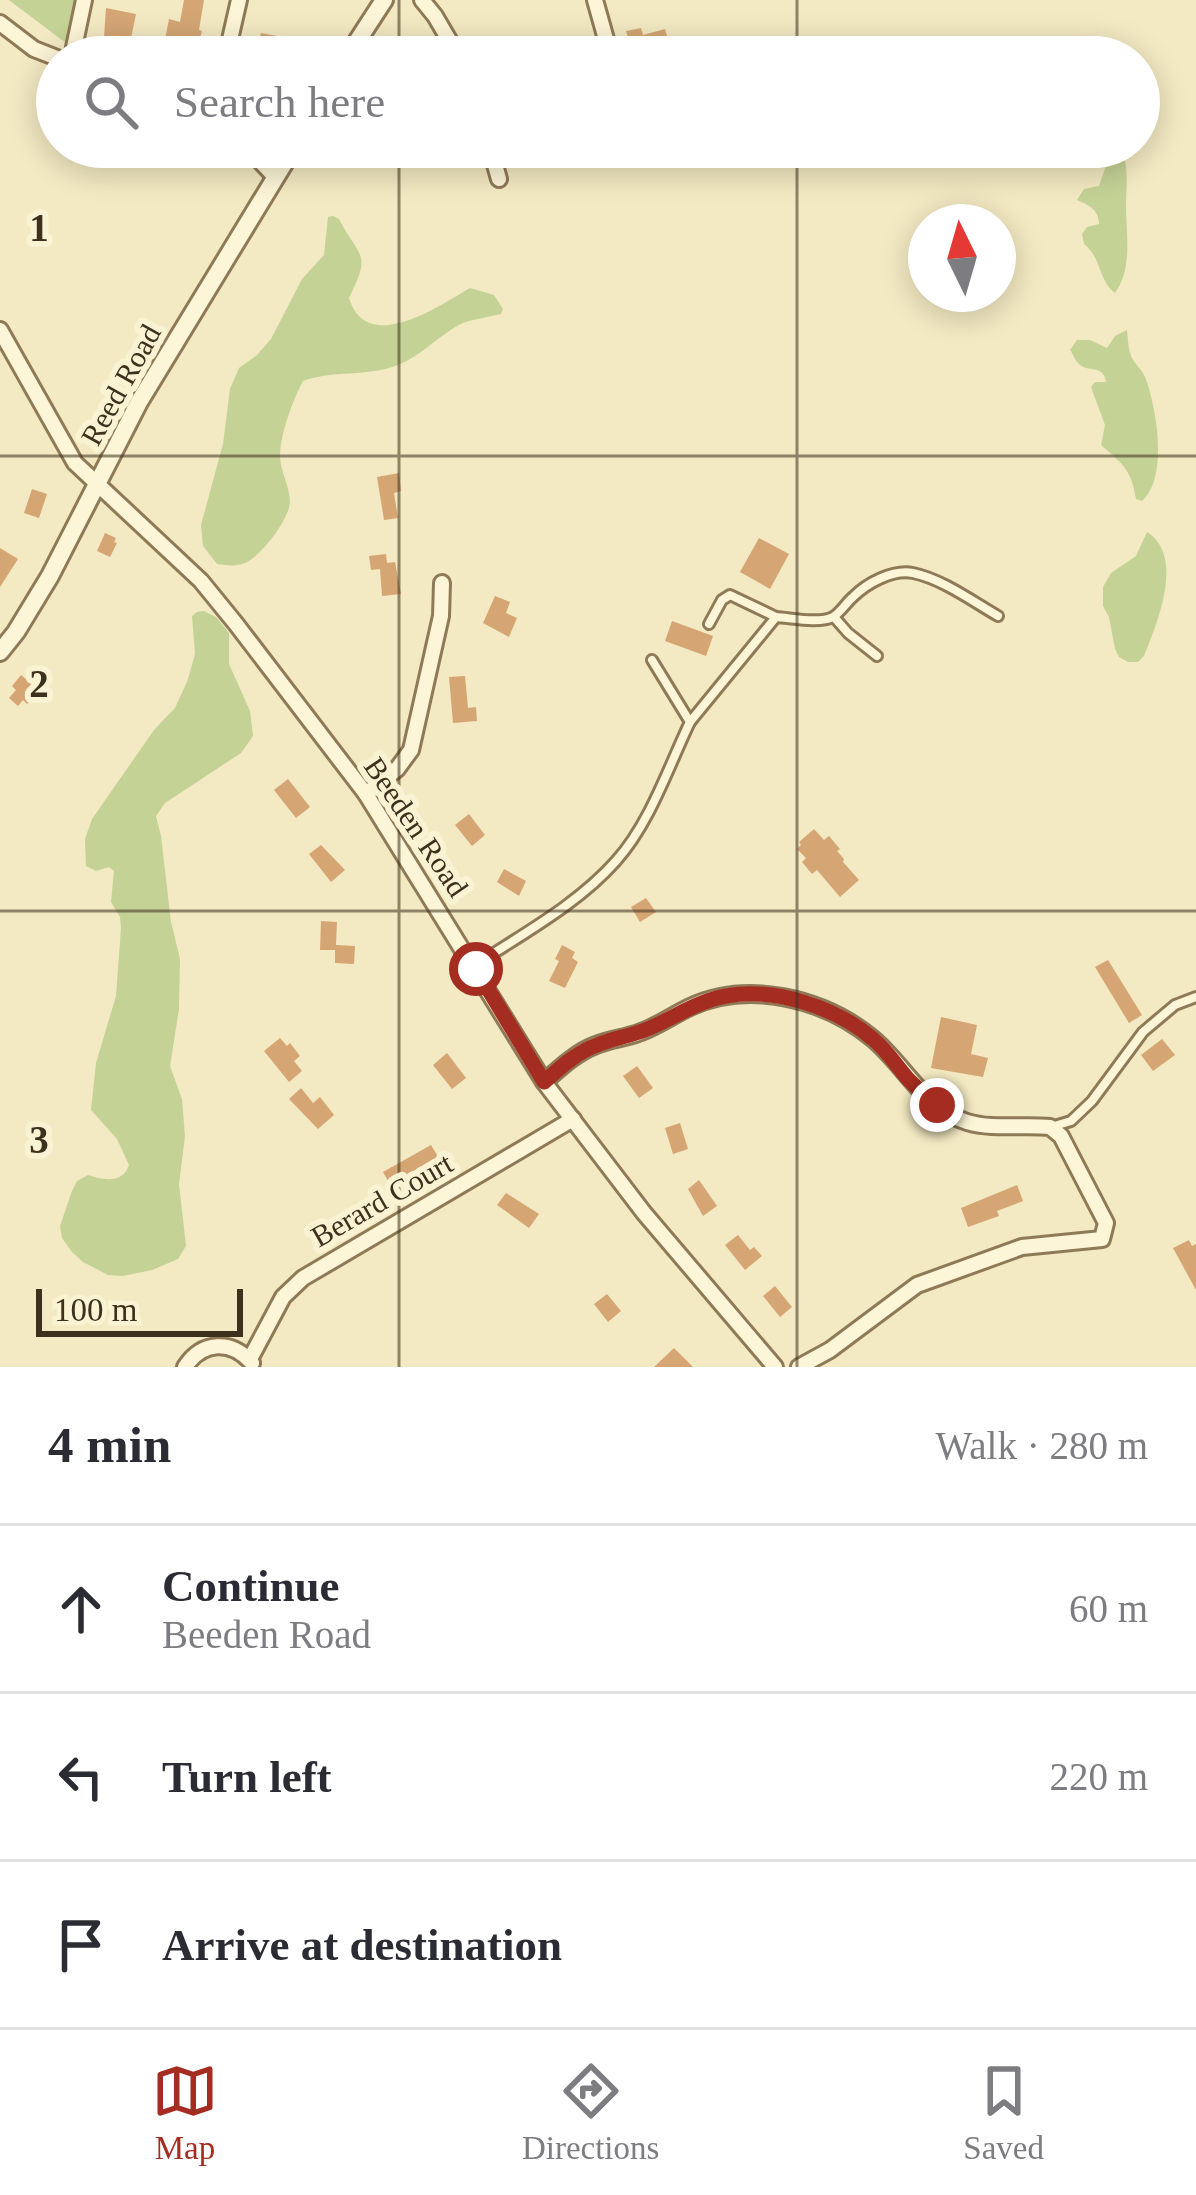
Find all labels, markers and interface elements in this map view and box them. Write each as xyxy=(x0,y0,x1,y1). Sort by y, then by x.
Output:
search box xyxy=(36,36,1160,168)
icon: search xyxy=(78,69,144,135)
text: Search here xyxy=(174,77,385,127)
north arrow xyxy=(908,204,1016,312)
text: 1 xyxy=(29,206,49,249)
street label: Reed Road xyxy=(74,319,167,451)
text: 2 xyxy=(29,662,49,705)
street label: Beeden Road xyxy=(358,751,475,903)
route start xyxy=(449,942,503,996)
route end xyxy=(910,1078,964,1132)
text: 3 xyxy=(29,1118,49,1161)
street label: Berard Court xyxy=(305,1146,459,1253)
scale bar xyxy=(36,1283,243,1336)
text: 100 m xyxy=(54,1292,137,1328)
text: 4 min xyxy=(48,1417,171,1473)
text: Walk · 280 m xyxy=(936,1424,1148,1467)
text: Continue xyxy=(162,1561,340,1611)
icon: ahead xyxy=(48,1576,114,1642)
text: 60 m xyxy=(1069,1587,1148,1630)
text: Beeden Road xyxy=(162,1613,371,1656)
icon: left xyxy=(48,1744,114,1810)
text: Turn left xyxy=(162,1752,332,1802)
text: 220 m xyxy=(1049,1755,1148,1798)
icon: arrive xyxy=(48,1912,114,1978)
text: Arrive at destination xyxy=(162,1920,562,1970)
tab: Map xyxy=(152,2058,218,2167)
tab: Directions xyxy=(522,2058,659,2167)
tab: Saved xyxy=(963,2058,1044,2167)

